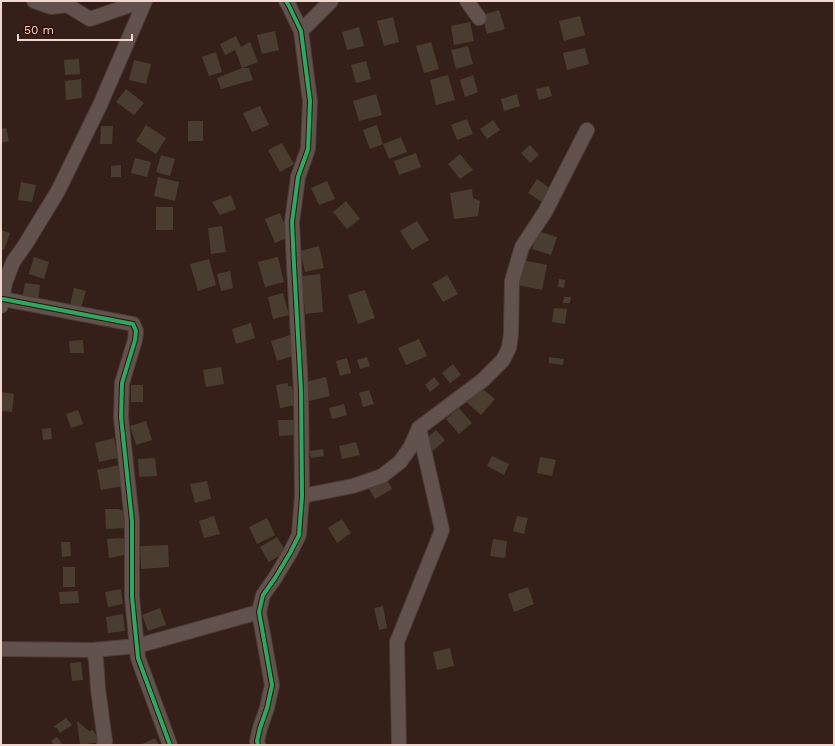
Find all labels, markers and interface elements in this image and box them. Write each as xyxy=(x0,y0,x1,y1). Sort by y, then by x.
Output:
scale bar xyxy=(18,16,132,42)
text: 50 m xyxy=(24,23,54,37)

